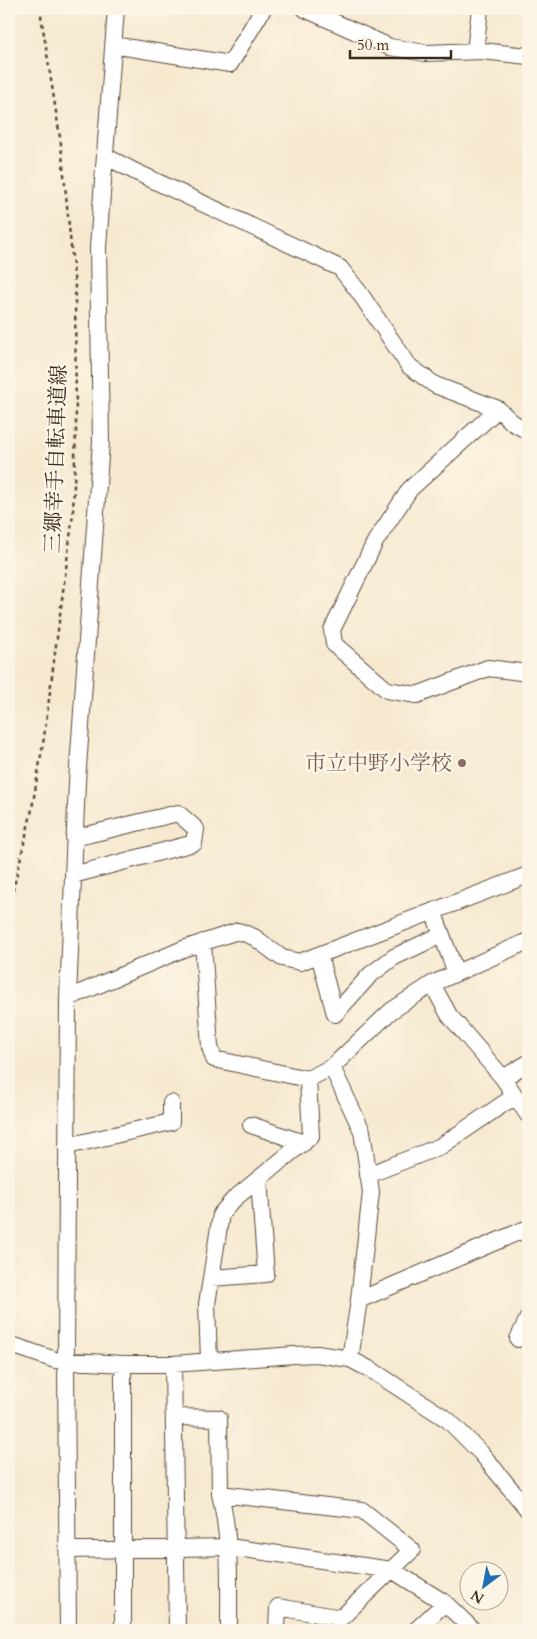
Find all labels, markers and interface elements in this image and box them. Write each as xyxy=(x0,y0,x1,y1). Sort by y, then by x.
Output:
scale bar xyxy=(350,28,451,60)
text: 50 m xyxy=(357,35,389,55)
street label: 三郷幸手自転車道線 xyxy=(38,364,74,554)
place label: 市立中野小学校 xyxy=(305,749,452,778)
marker: 市立中野小学校 xyxy=(456,757,468,769)
north arrow xyxy=(460,1562,510,1612)
text: N xyxy=(467,1585,488,1608)

